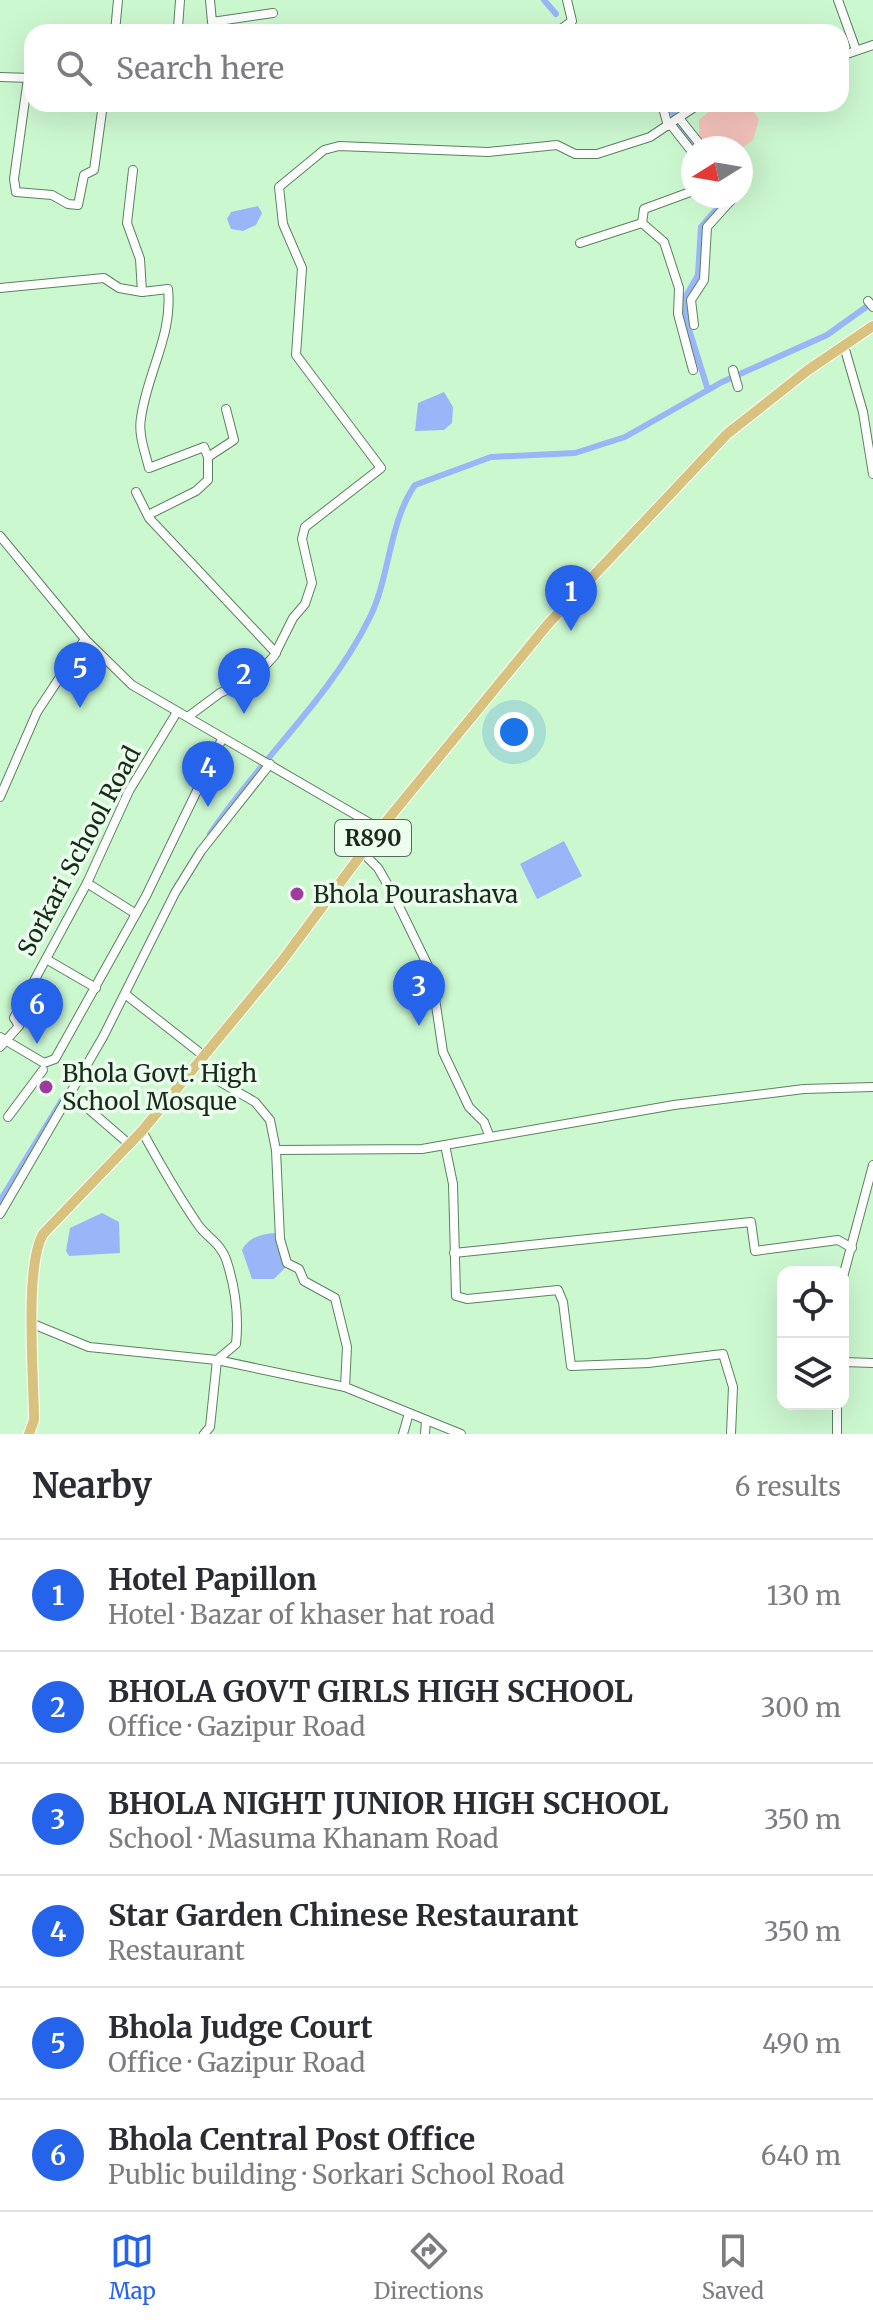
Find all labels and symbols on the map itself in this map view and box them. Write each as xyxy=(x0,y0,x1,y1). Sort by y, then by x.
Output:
north arrow xyxy=(681,136,753,208)
pin: 1 xyxy=(545,565,597,631)
pin: 5 xyxy=(54,642,106,708)
pin: 2 xyxy=(218,648,270,714)
your location xyxy=(494,712,534,752)
street label: Sorkari School Road xyxy=(11,741,147,961)
pin: 4 xyxy=(182,741,234,807)
road number: R890 xyxy=(335,820,411,856)
place label: Bhola Pourashava xyxy=(313,879,518,910)
marker: Bhola Pourashava xyxy=(288,885,306,903)
pin: 3 xyxy=(393,960,445,1026)
pin: 6 xyxy=(11,978,63,1044)
place label: Bhola Govt. High School Mosque xyxy=(62,1058,257,1117)
marker: Bhola Govt. High School Mosque xyxy=(37,1078,55,1096)

